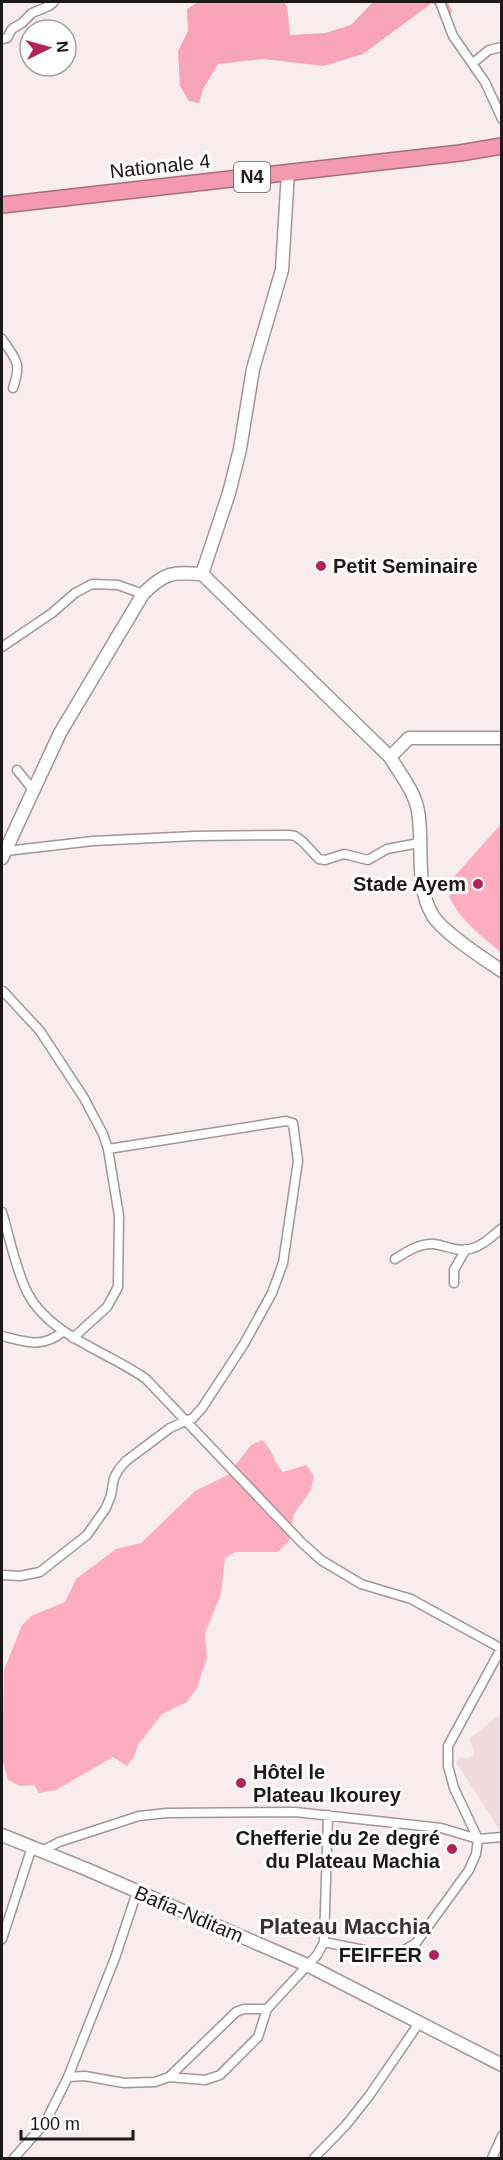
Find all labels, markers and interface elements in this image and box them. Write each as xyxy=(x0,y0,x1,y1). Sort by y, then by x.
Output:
north arrow xyxy=(18,18,78,78)
text: N xyxy=(53,40,71,53)
street label: Nationale 4 xyxy=(109,150,211,182)
road number: N4 xyxy=(234,162,270,192)
place label: Petit Seminaire xyxy=(333,555,478,577)
marker: Petit Seminaire xyxy=(314,559,328,573)
place label: Stade Ayem xyxy=(353,873,466,895)
marker: Stade Ayem xyxy=(471,877,485,891)
place label: Hôtel le Plateau Ikourey xyxy=(253,1761,402,1806)
marker: Hôtel le Plateau Ikourey xyxy=(234,1776,248,1790)
place label: Chefferie du 2e degré du Plateau Machia xyxy=(235,1827,441,1872)
marker: Chefferie du 2e degré du Plateau Machia xyxy=(445,1842,459,1856)
street label: Bafia-Nditam xyxy=(131,1881,247,1947)
district label: Plateau Macchia xyxy=(259,1914,431,1939)
place label: FEIFFER xyxy=(339,1944,423,1966)
marker: FEIFFER xyxy=(427,1948,441,1962)
scale bar xyxy=(21,2103,134,2141)
text: 100 m xyxy=(30,2114,80,2134)

